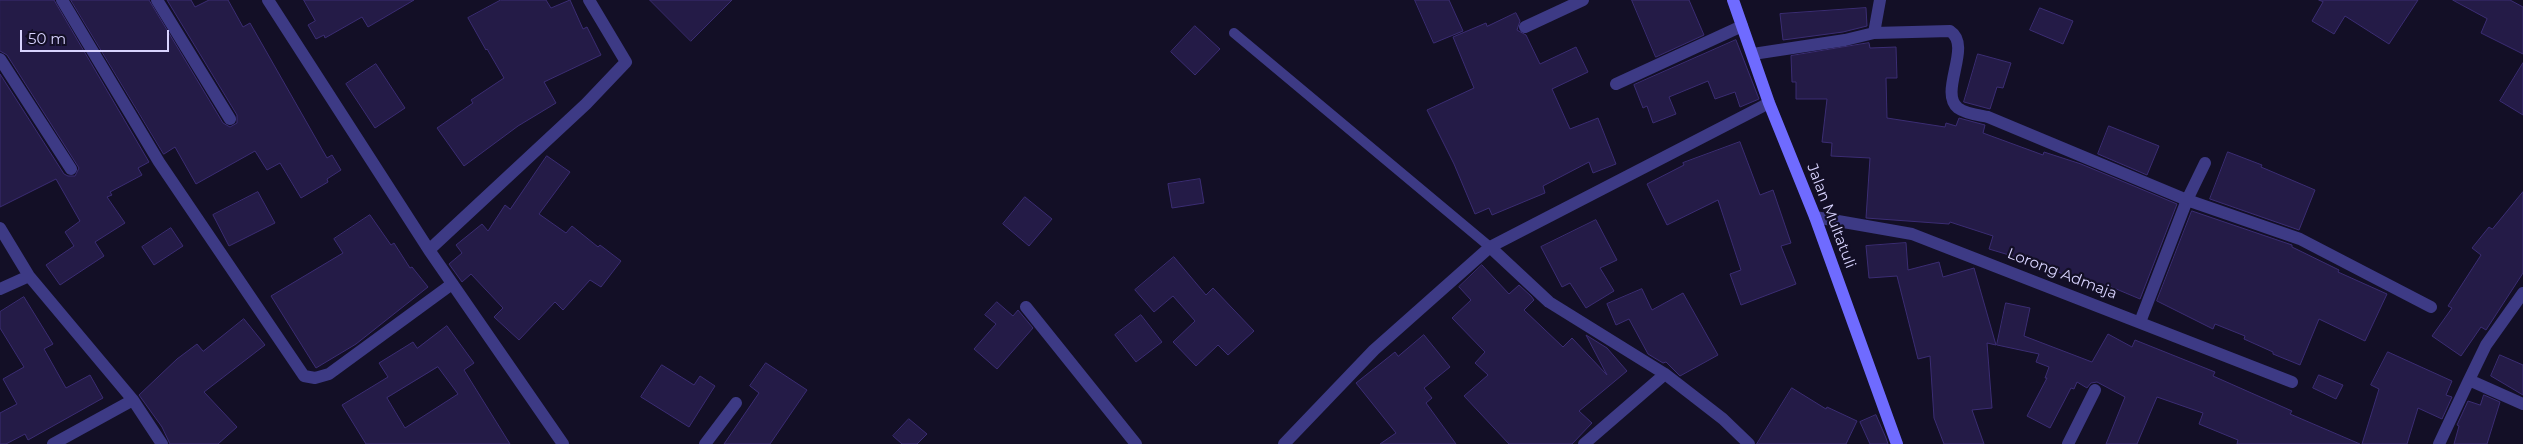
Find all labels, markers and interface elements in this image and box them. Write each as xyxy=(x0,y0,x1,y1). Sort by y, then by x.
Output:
scale bar xyxy=(22,20,171,52)
text: 50 m xyxy=(28,29,66,48)
street label: Jalan Multatuli xyxy=(1803,161,1859,271)
street label: Lorong Admaja xyxy=(2004,245,2120,303)

